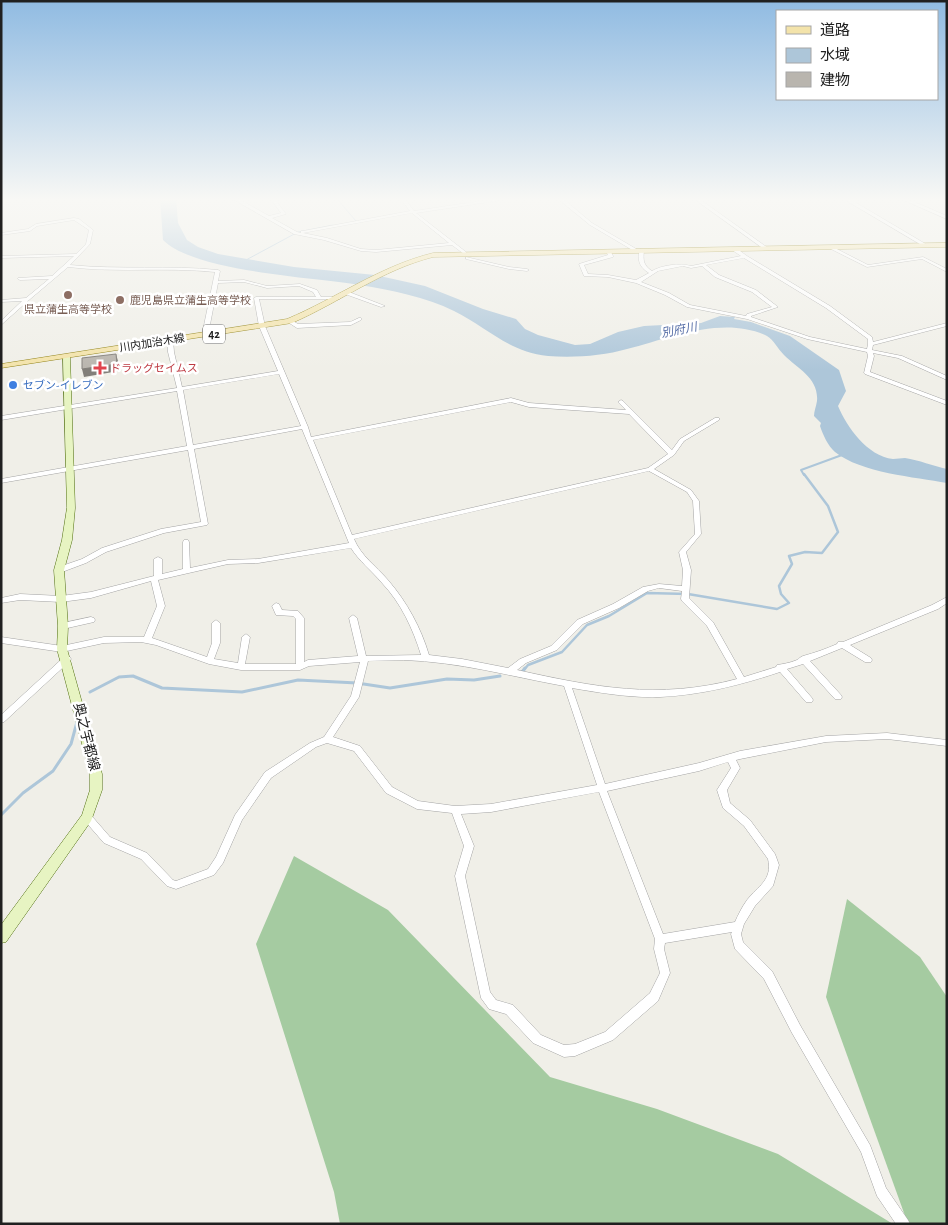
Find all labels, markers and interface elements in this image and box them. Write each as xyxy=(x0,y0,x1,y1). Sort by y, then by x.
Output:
legend xyxy=(776,10,938,100)
text: 道路 xyxy=(820,22,850,38)
text: 水域 xyxy=(820,47,850,63)
text: 建物 xyxy=(820,72,850,88)
marker: 県立蒲生高等学校 xyxy=(62,289,74,301)
marker: 鹿児島県立蒲生高等学校 xyxy=(114,294,126,306)
place label: 鹿児島県立蒲生高等学校 xyxy=(130,294,251,306)
place label: 県立蒲生高等学校 xyxy=(24,303,112,315)
water label: 別府川 xyxy=(660,319,700,339)
road number: 42 xyxy=(203,324,225,344)
street label: 川内加治木線 xyxy=(118,331,185,354)
marker: ドラッグセイムス xyxy=(94,362,106,374)
place label: ドラッグセイムス xyxy=(110,362,198,374)
marker: セブン-イレブン xyxy=(7,379,19,391)
place label: セブン-イレブン xyxy=(23,379,103,391)
street label: 奥之宇都線 xyxy=(71,701,102,773)

